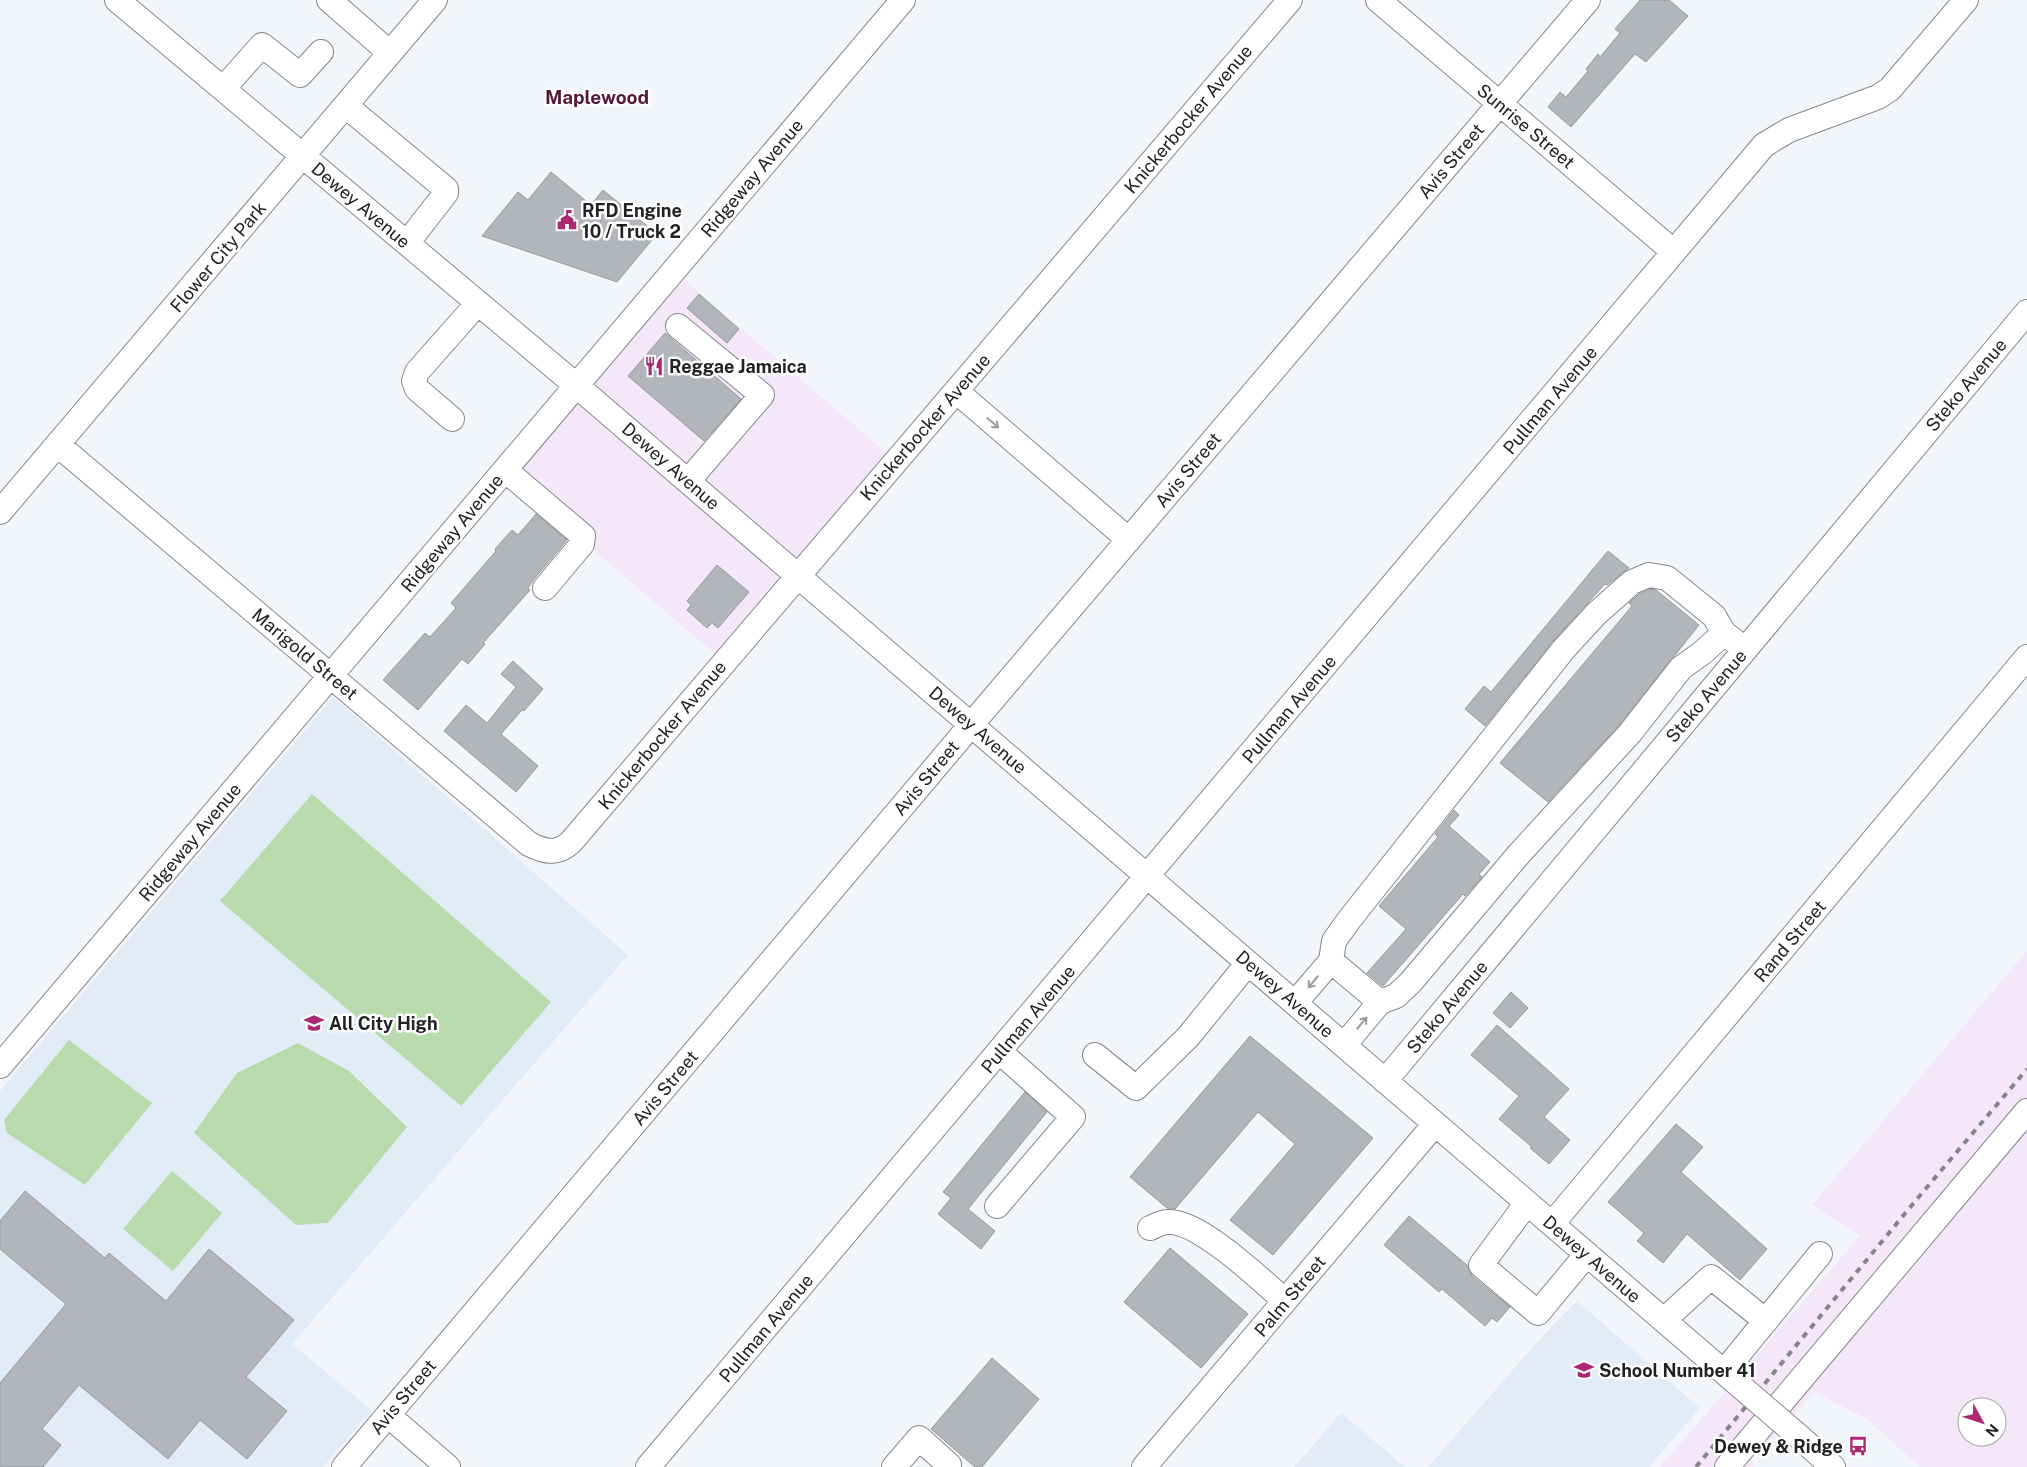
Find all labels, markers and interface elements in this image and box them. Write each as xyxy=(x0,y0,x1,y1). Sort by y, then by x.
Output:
street label: Knickerbocker Avenue xyxy=(1120,40,1256,198)
street label: Sunrise Street xyxy=(1473,79,1579,173)
district label: Maplewood xyxy=(545,86,649,108)
street label: Ridgeway Avenue xyxy=(697,115,807,241)
street label: Avis Street xyxy=(1414,119,1488,203)
street label: Dewey Avenue xyxy=(307,158,415,252)
street label: Flower City Park xyxy=(166,198,270,316)
place label: RFD Engine 10 / Truck 2 xyxy=(582,200,682,242)
public building icon: RFD Engine 10 / Truck 2 xyxy=(556,209,578,231)
street label: Steko Avenue xyxy=(1921,334,2011,436)
street label: Pullman Avenue xyxy=(1499,342,1601,458)
street label: Knickerbocker Avenue xyxy=(856,349,994,505)
restaurant icon: Reggae Jamaica xyxy=(643,355,665,377)
place label: Reggae Jamaica xyxy=(669,356,807,377)
one-way arrow xyxy=(986,417,999,428)
street label: Dewey Avenue xyxy=(618,418,724,514)
street label: Avis Street xyxy=(1151,428,1225,512)
street label: Ridgeway Avenue xyxy=(397,470,507,596)
street label: Marigold Street xyxy=(248,604,362,704)
street label: Steko Avenue xyxy=(1661,645,1751,747)
street label: Pullman Avenue xyxy=(1238,651,1340,767)
street label: Knickerbocker Avenue xyxy=(594,656,730,814)
street label: Dewey Avenue xyxy=(925,682,1031,778)
street label: Avis Street xyxy=(889,736,963,820)
street label: Ridgeway Avenue xyxy=(135,779,245,905)
street label: Rand Street xyxy=(1750,896,1830,986)
street label: Dewey Avenue xyxy=(1232,946,1338,1042)
street label: Steko Avenue xyxy=(1402,956,1492,1058)
street label: Pullman Avenue xyxy=(977,961,1079,1077)
one-way arrow xyxy=(1308,975,1319,988)
school or university icon: All City High xyxy=(303,1012,325,1034)
place label: All City High xyxy=(329,1013,438,1034)
one-way arrow xyxy=(1356,1017,1367,1030)
street label: Avis Street xyxy=(628,1046,702,1130)
street label: Dewey Avenue xyxy=(1539,1211,1645,1307)
street label: Palm Street xyxy=(1250,1251,1330,1341)
street label: Pullman Avenue xyxy=(715,1270,817,1386)
street label: Avis Street xyxy=(366,1355,440,1439)
school or university icon: School Number 41 xyxy=(1573,1359,1595,1381)
place label: School Number 41 xyxy=(1599,1360,1756,1381)
north arrow xyxy=(1957,1397,2007,1447)
text: N xyxy=(1982,1421,2002,1440)
bus stop icon: Dewey & Ridge xyxy=(1847,1435,1869,1457)
place label: Dewey & Ridge xyxy=(1714,1436,1843,1457)

